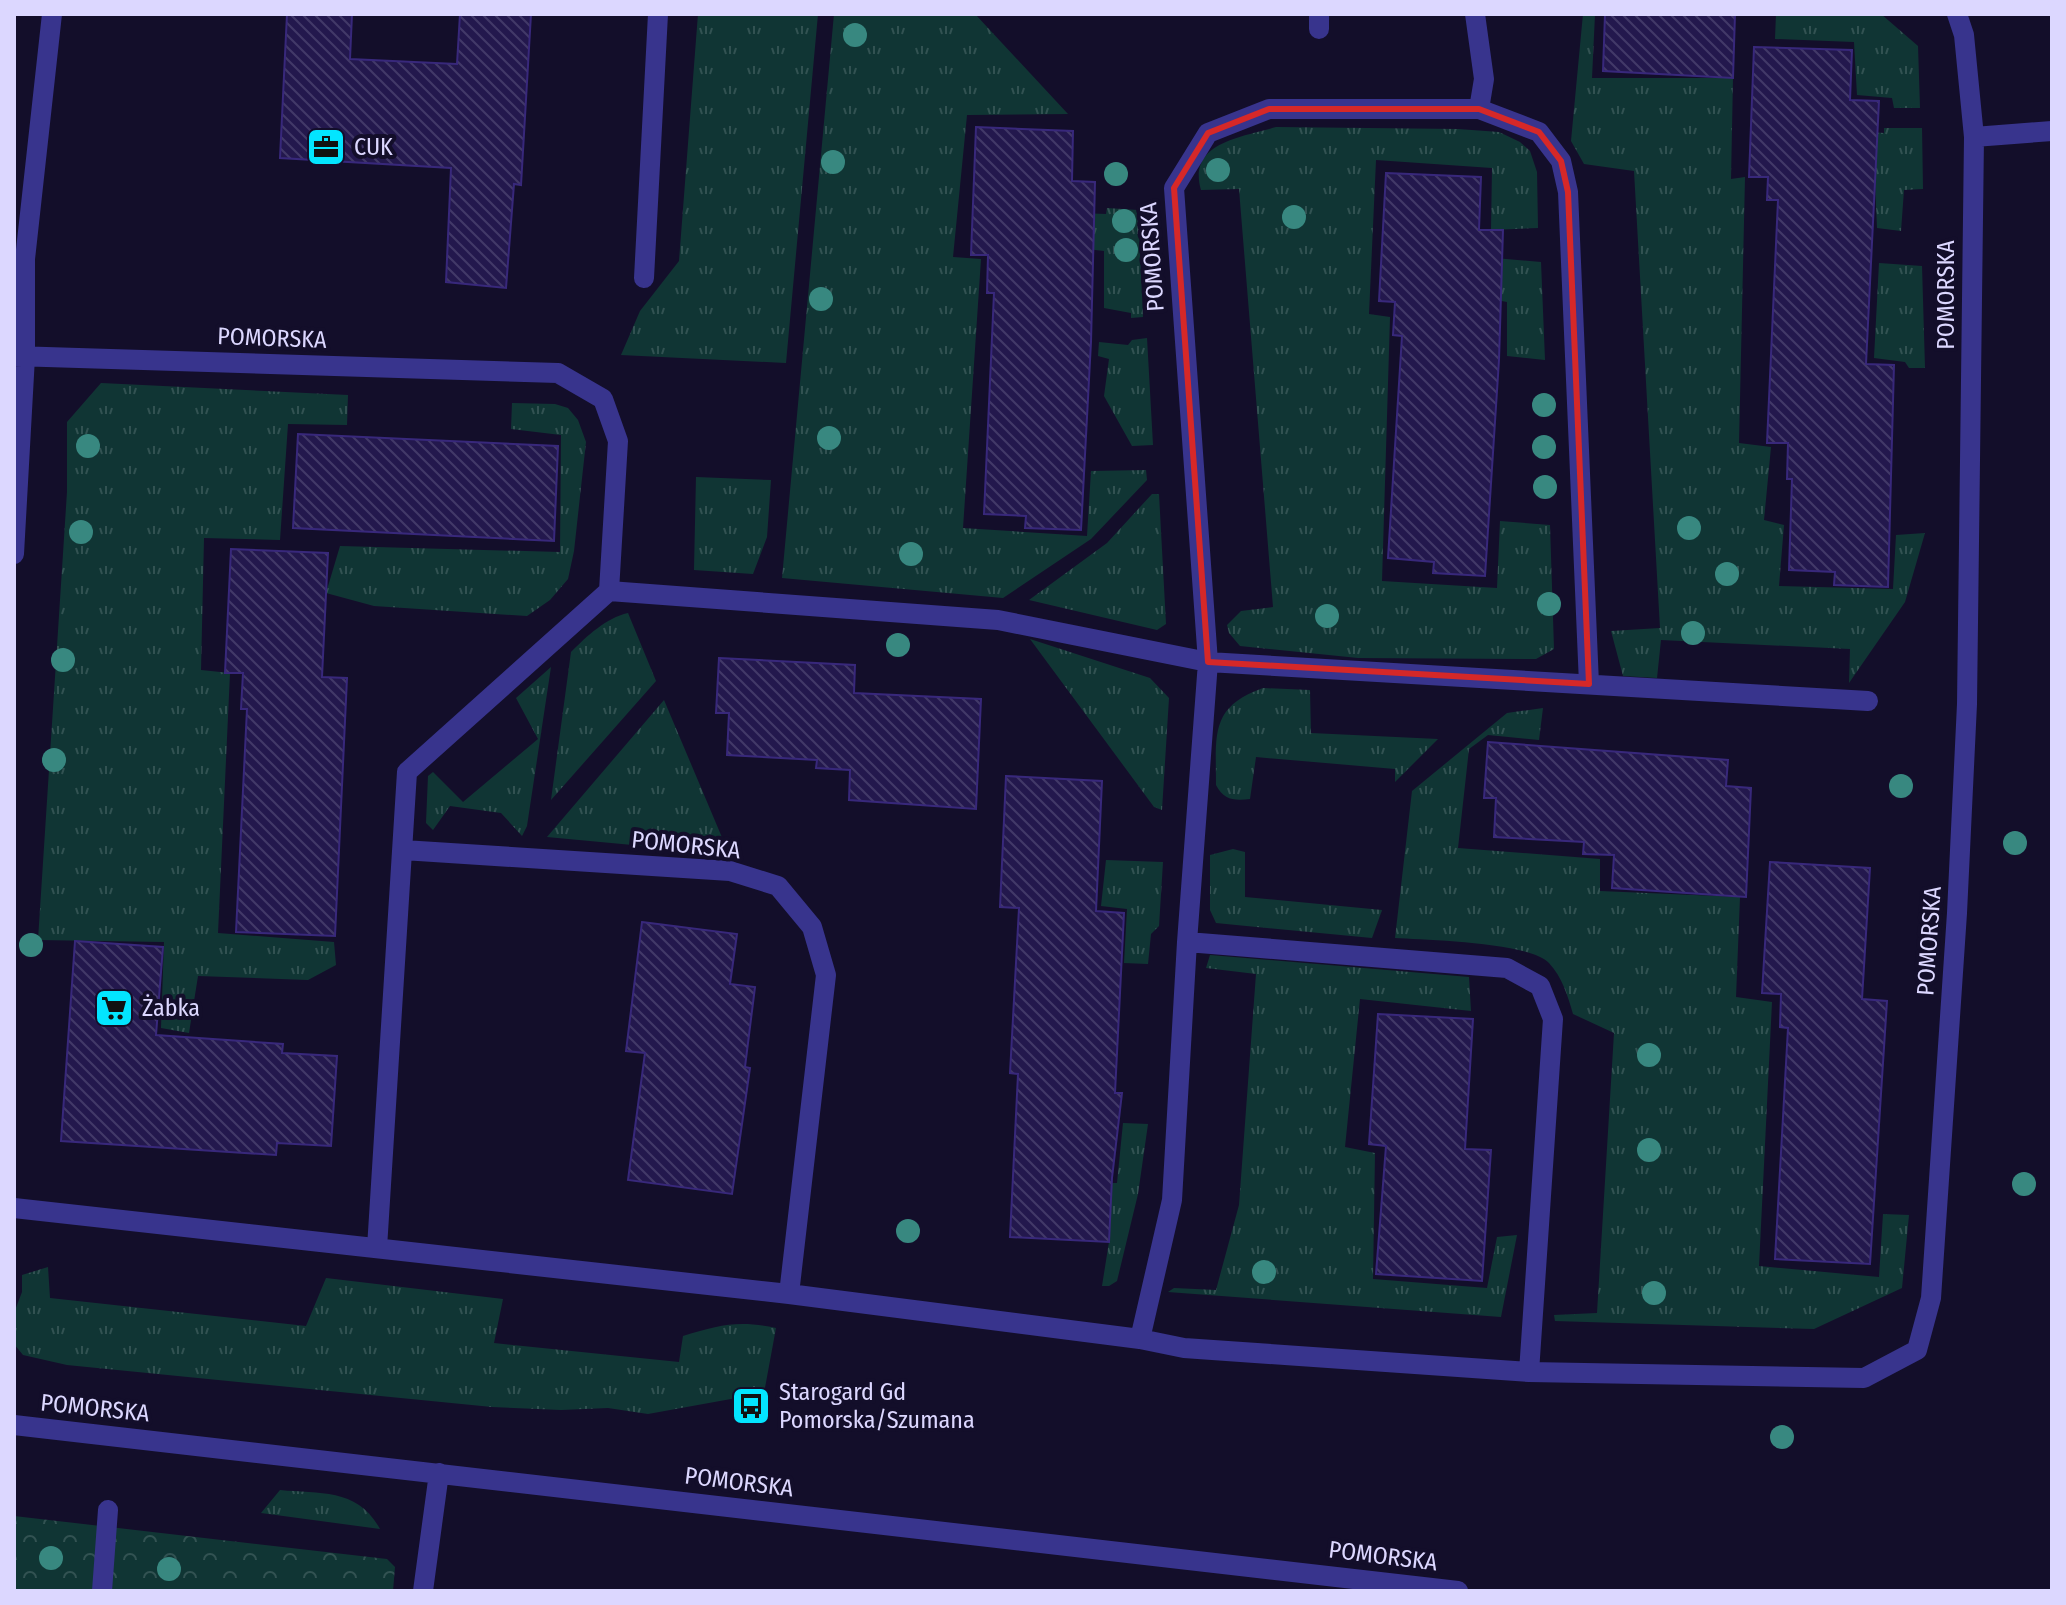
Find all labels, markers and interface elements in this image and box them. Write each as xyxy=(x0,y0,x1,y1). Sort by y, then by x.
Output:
office icon: CUK xyxy=(305,126,347,168)
place label: CUK xyxy=(354,133,393,161)
street label: POMORSKA xyxy=(1134,201,1170,313)
street label: POMORSKA xyxy=(1932,240,1960,350)
street label: POMORSKA xyxy=(217,322,328,354)
street label: POMORSKA xyxy=(630,825,742,865)
street label: POMORSKA xyxy=(1911,885,1947,997)
supermarket icon: Żabka xyxy=(93,987,135,1029)
place label: Żabka xyxy=(142,994,200,1022)
place label: Starogard Gd Pomorska/Szumana xyxy=(779,1378,975,1434)
bus stop icon: Starogard Gd Pomorska/Szumana xyxy=(730,1385,772,1427)
street label: POMORSKA xyxy=(39,1388,151,1428)
street label: POMORSKA xyxy=(683,1461,795,1503)
street label: POMORSKA xyxy=(1327,1535,1439,1577)

